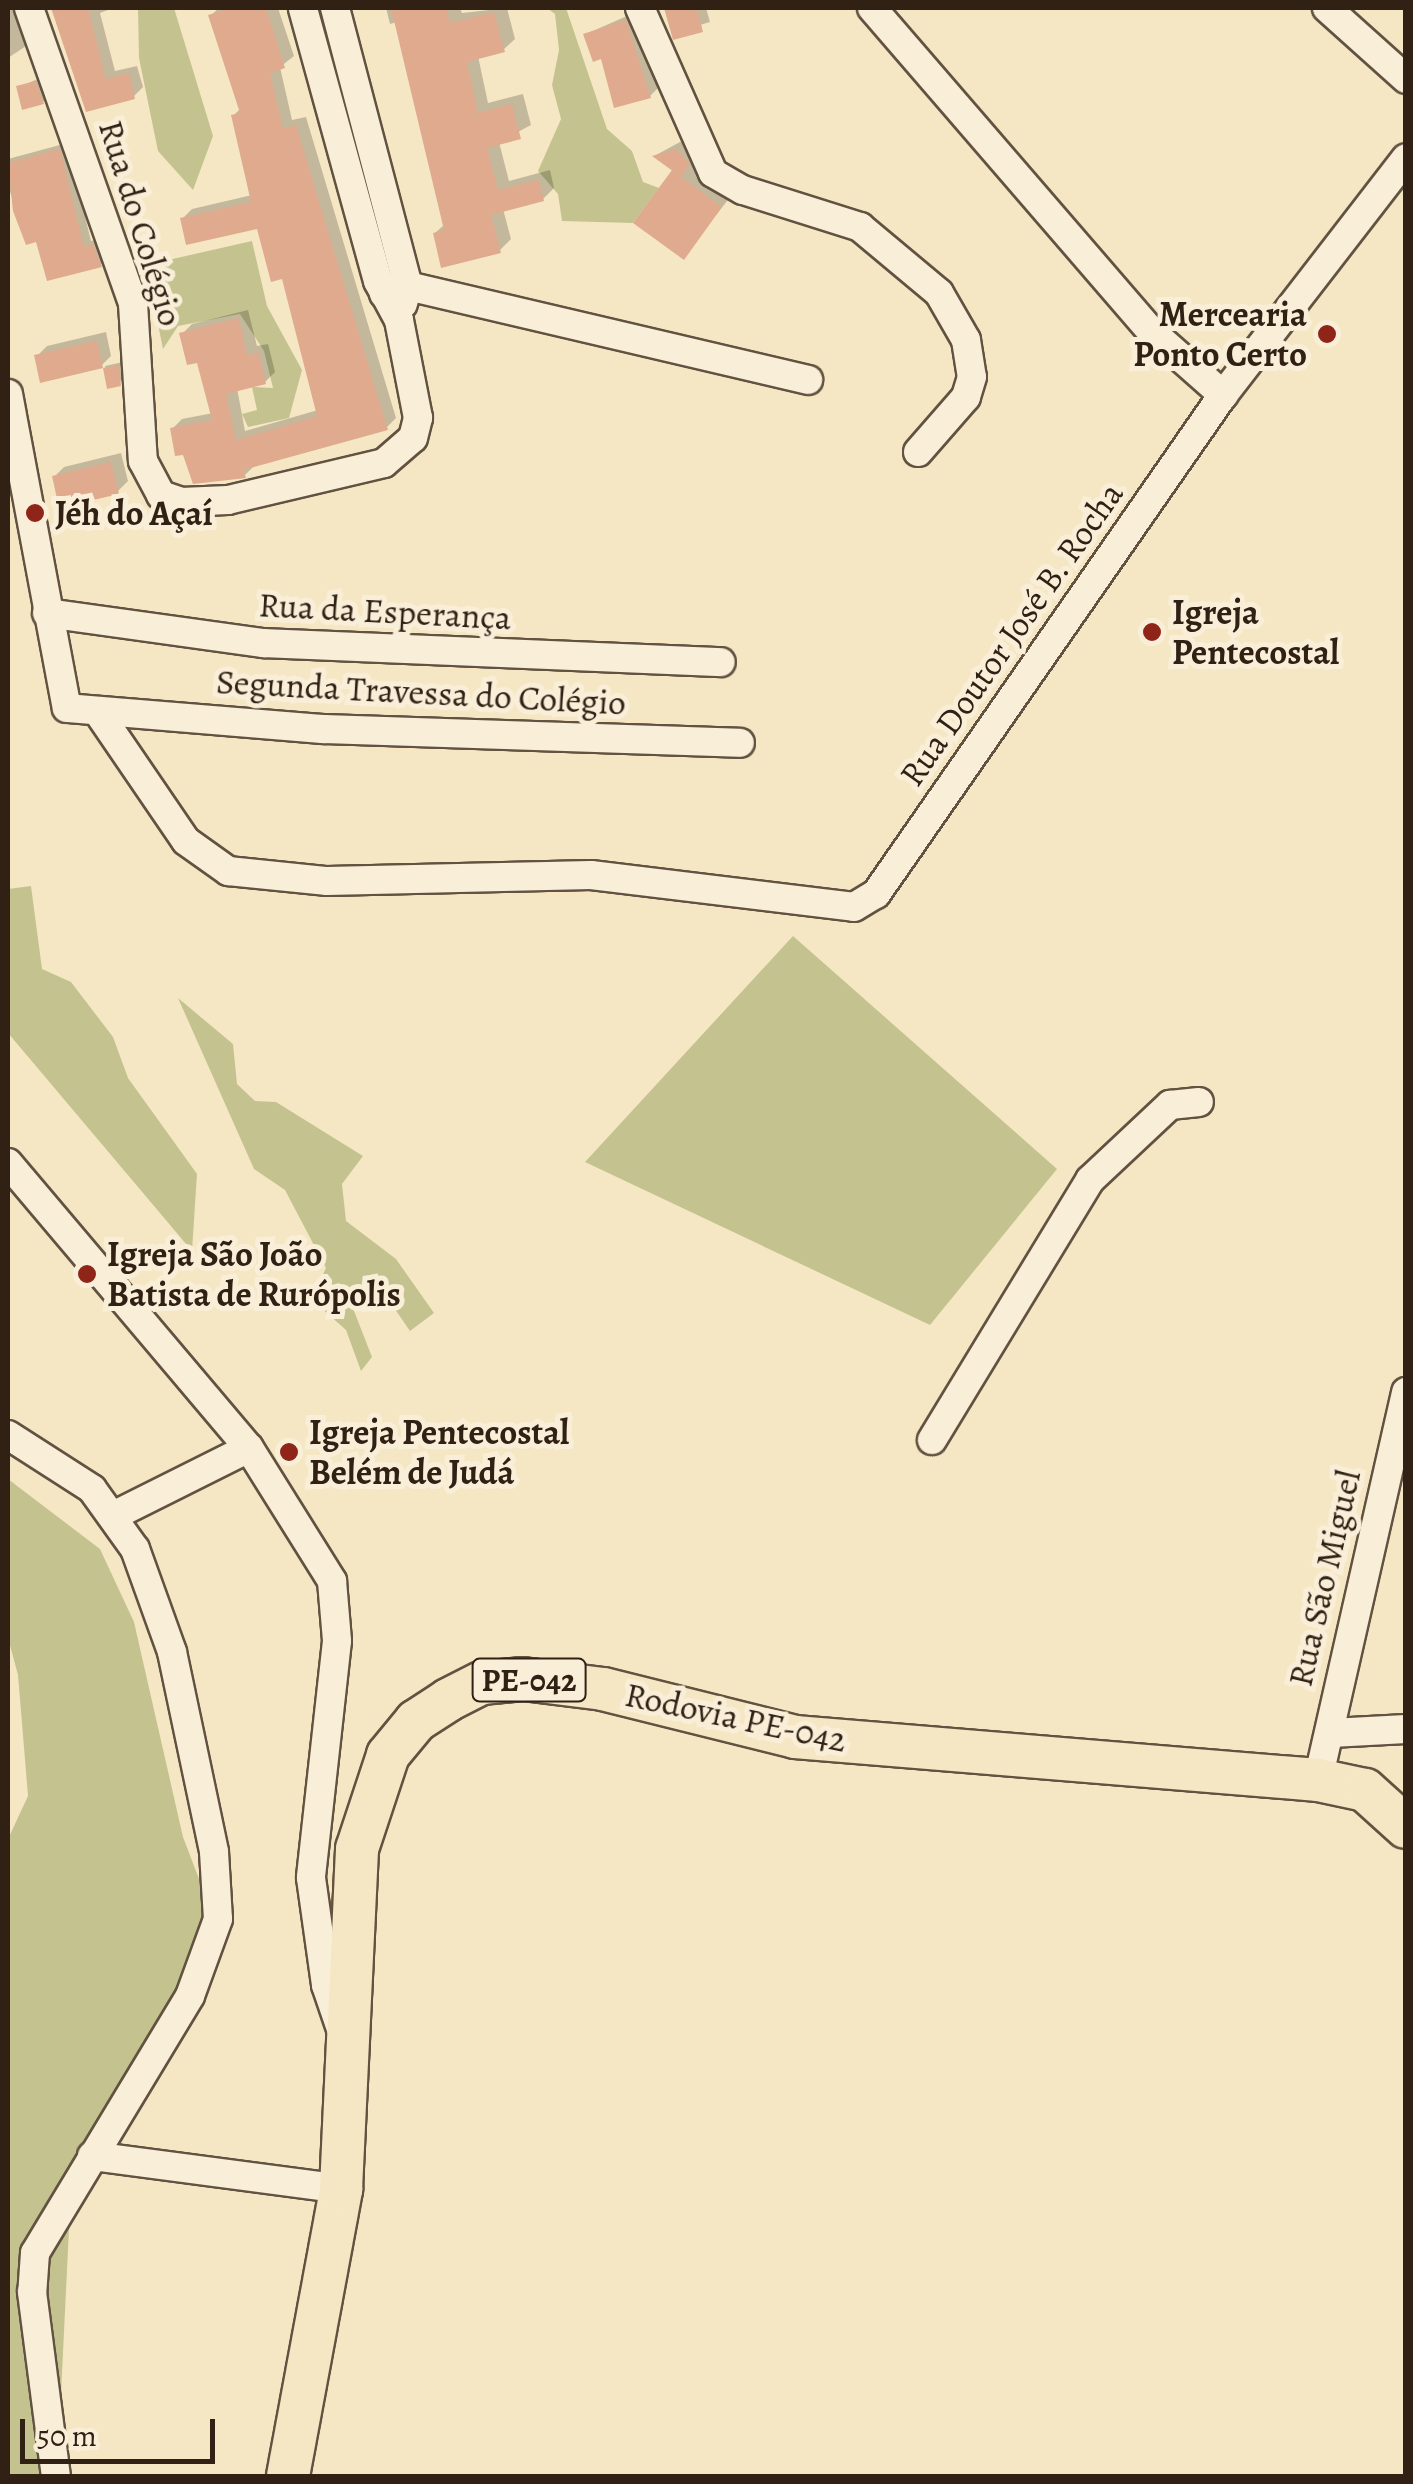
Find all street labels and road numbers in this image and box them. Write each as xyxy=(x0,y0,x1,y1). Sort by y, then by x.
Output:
street label: Rua do Colégio xyxy=(90,115,192,331)
street label: Rua Doutor José B. Rocha xyxy=(890,474,1132,794)
street label: Rua da Esperança xyxy=(258,583,512,639)
street label: Segunda Travessa do Colégio xyxy=(215,660,627,724)
street label: Rua São Miguel xyxy=(1279,1466,1369,1690)
road number: PE-042 xyxy=(472,1653,586,1707)
street label: Rodovia PE-042 xyxy=(621,1673,851,1761)

